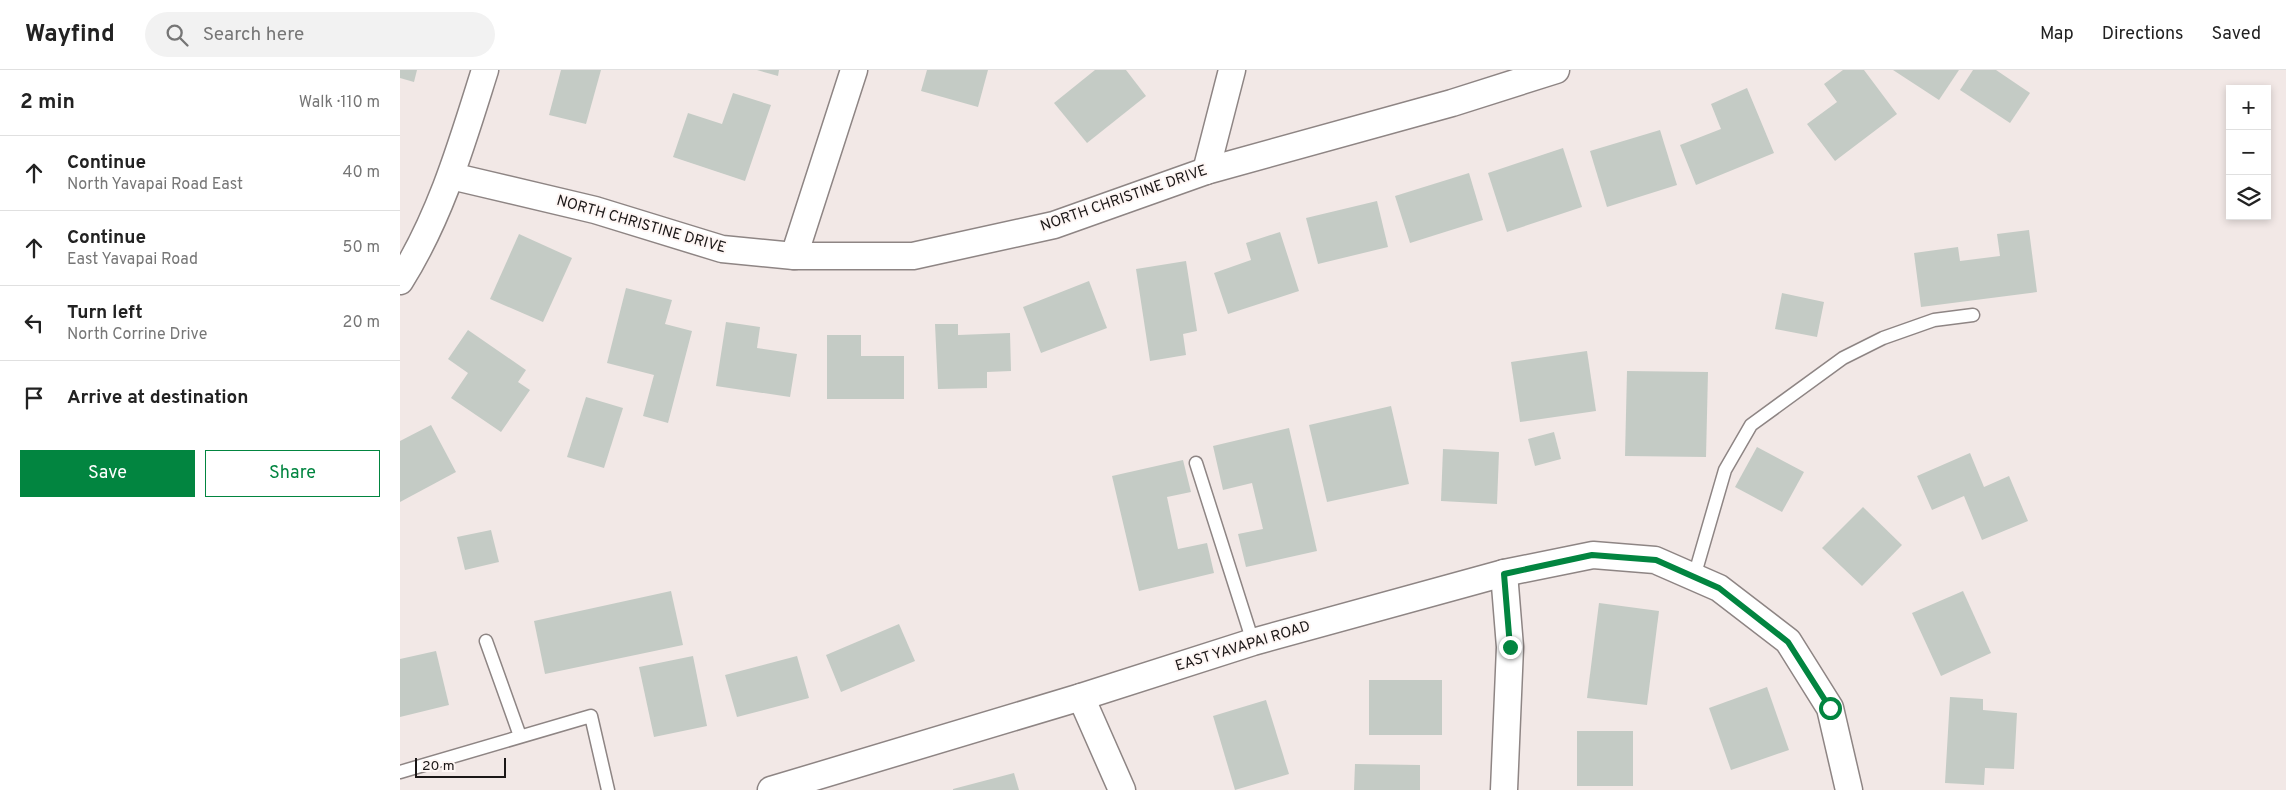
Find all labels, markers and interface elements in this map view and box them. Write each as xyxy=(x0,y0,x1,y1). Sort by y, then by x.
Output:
search box xyxy=(145,12,495,57)
text: Wayfind xyxy=(25,20,115,50)
icon: search xyxy=(163,21,191,49)
text: Search here xyxy=(203,23,304,47)
text: Map xyxy=(2040,23,2074,46)
text: Directions xyxy=(2102,23,2184,46)
text: Saved xyxy=(2212,23,2261,46)
map controls xyxy=(2226,85,2271,220)
button: + xyxy=(2226,85,2271,130)
text: 2 min xyxy=(20,89,75,116)
text: Walk · 110 m xyxy=(299,93,380,113)
button: − xyxy=(2226,130,2271,175)
text: Continue xyxy=(67,151,146,175)
icon: ahead xyxy=(20,159,48,187)
street label: NORTH CHRISTINE DRIVE xyxy=(1038,161,1210,237)
text: 40 m xyxy=(342,163,380,183)
text: North Yavapai Road East xyxy=(67,175,243,195)
button: layers xyxy=(2226,175,2271,220)
street label: NORTH CHRISTINE DRIVE xyxy=(554,192,728,258)
text: Continue xyxy=(67,226,146,250)
icon: ahead xyxy=(20,234,48,262)
text: 50 m xyxy=(343,238,380,258)
text: East Yavapai Road xyxy=(67,250,198,270)
text: Turn left xyxy=(67,301,143,325)
icon: left xyxy=(20,309,48,337)
text: 20 m xyxy=(343,313,380,333)
text: North Corrine Drive xyxy=(67,325,207,345)
icon: arrive xyxy=(20,384,48,412)
text: Arrive at destination xyxy=(67,386,248,410)
button: Save xyxy=(20,450,195,497)
button: Share xyxy=(205,450,380,497)
street label: EAST YAVAPAI ROAD xyxy=(1173,617,1313,677)
route end xyxy=(1499,636,1522,659)
route start xyxy=(1819,697,1842,720)
scale bar xyxy=(415,755,506,778)
text: 20 m xyxy=(422,758,455,775)

